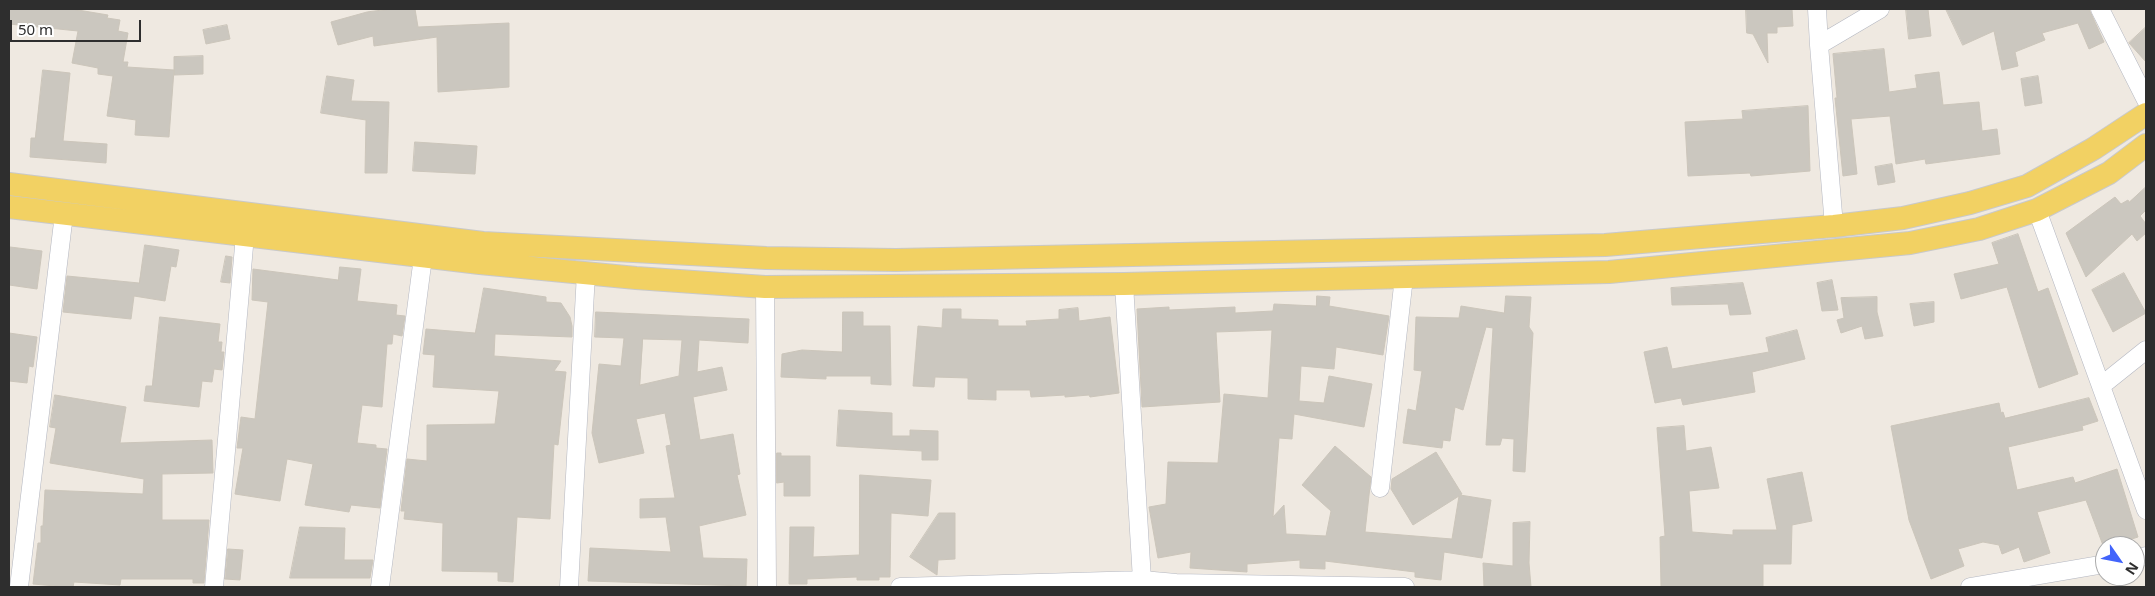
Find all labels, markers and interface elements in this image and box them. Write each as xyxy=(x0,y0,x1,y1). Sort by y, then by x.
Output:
scale bar xyxy=(12,10,144,42)
text: 50 m xyxy=(18,19,53,39)
north arrow xyxy=(2095,536,2145,586)
text: N xyxy=(2121,559,2143,579)

